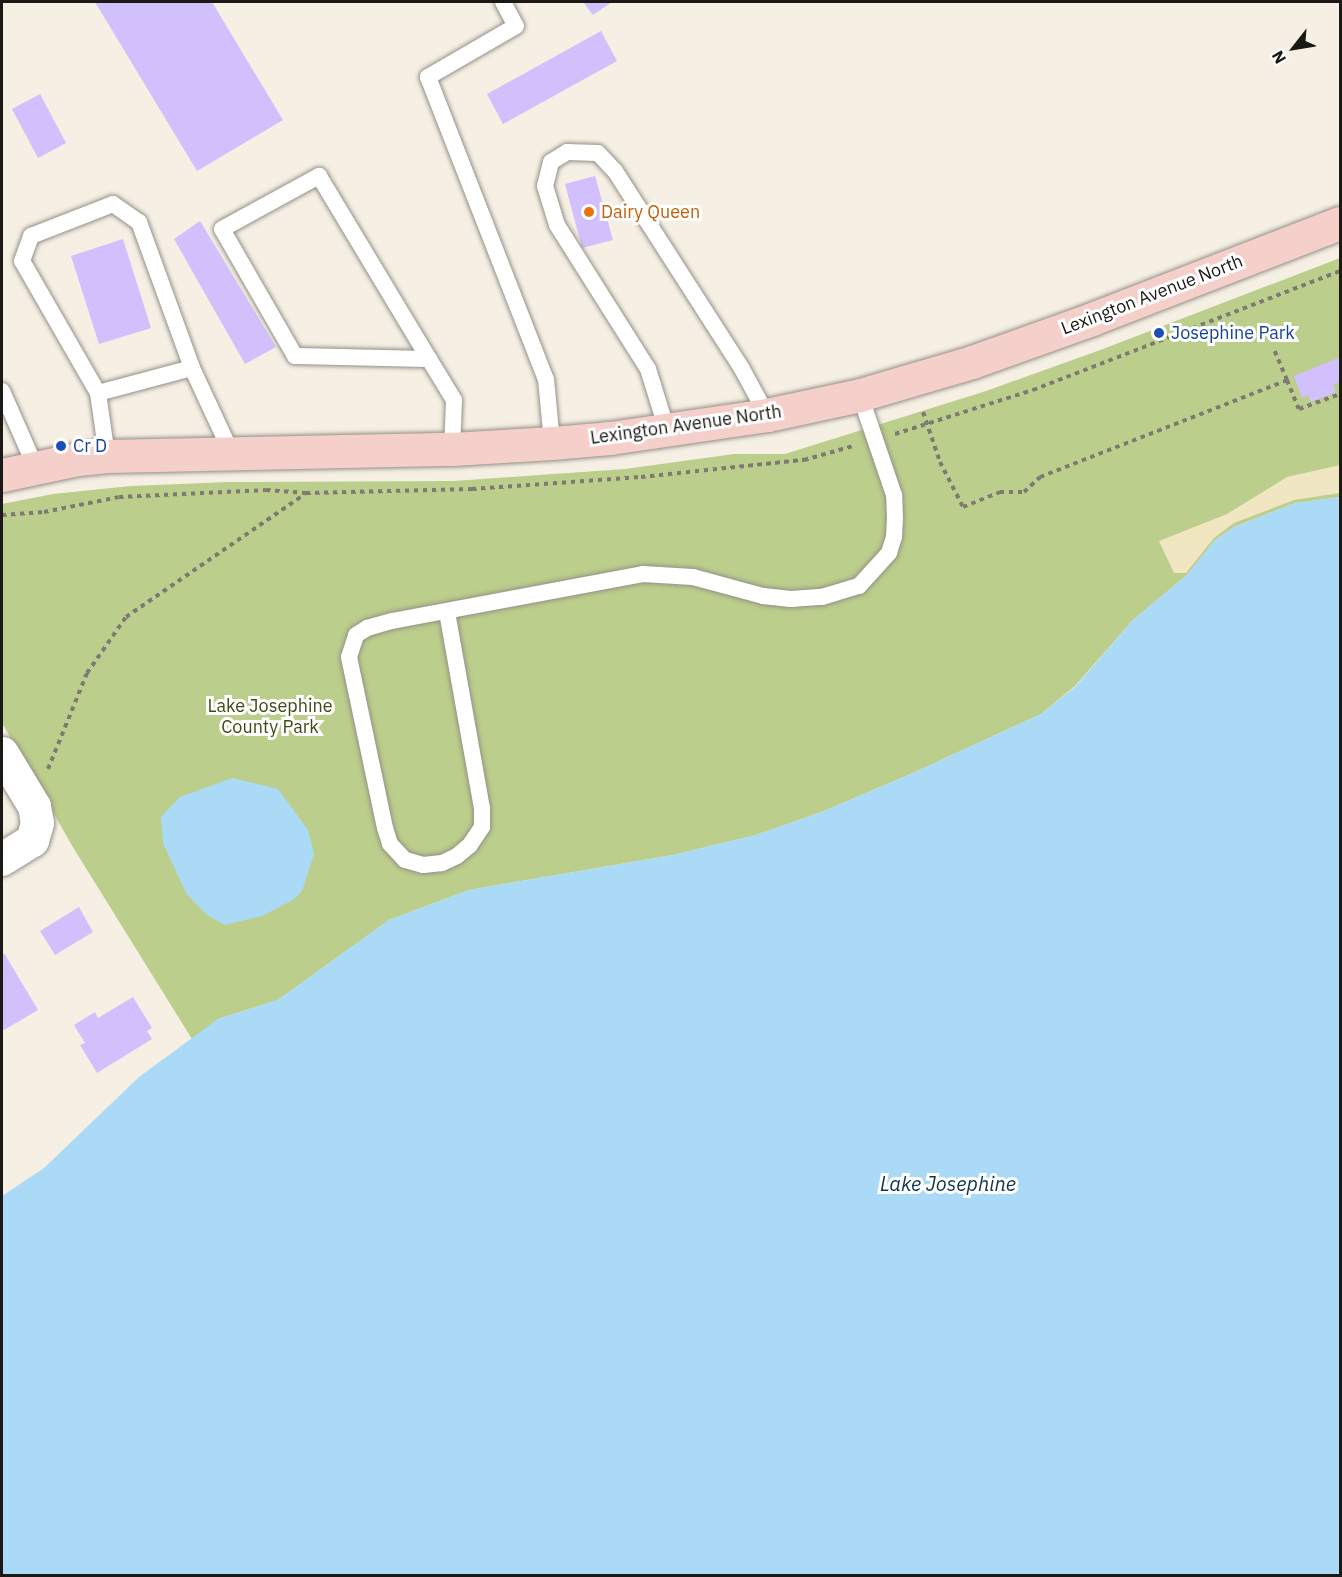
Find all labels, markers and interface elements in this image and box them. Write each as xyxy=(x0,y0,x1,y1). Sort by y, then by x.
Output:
north arrow xyxy=(1264,18,1324,78)
text: N xyxy=(1267,47,1290,67)
place label: Dairy Queen xyxy=(601,201,700,223)
marker: Dairy Queen xyxy=(582,205,596,219)
street label: Lexington Avenue North xyxy=(1058,250,1246,340)
place label: Josephine Park xyxy=(1171,322,1295,344)
marker: Josephine Park xyxy=(1152,326,1166,340)
street label: Lexington Avenue North xyxy=(589,401,783,449)
place label: Cr D xyxy=(73,435,107,457)
marker: Cr D xyxy=(54,439,68,453)
park label: Lake Josephine County Park xyxy=(207,696,333,738)
water label: Lake Josephine xyxy=(880,1171,1016,1195)

